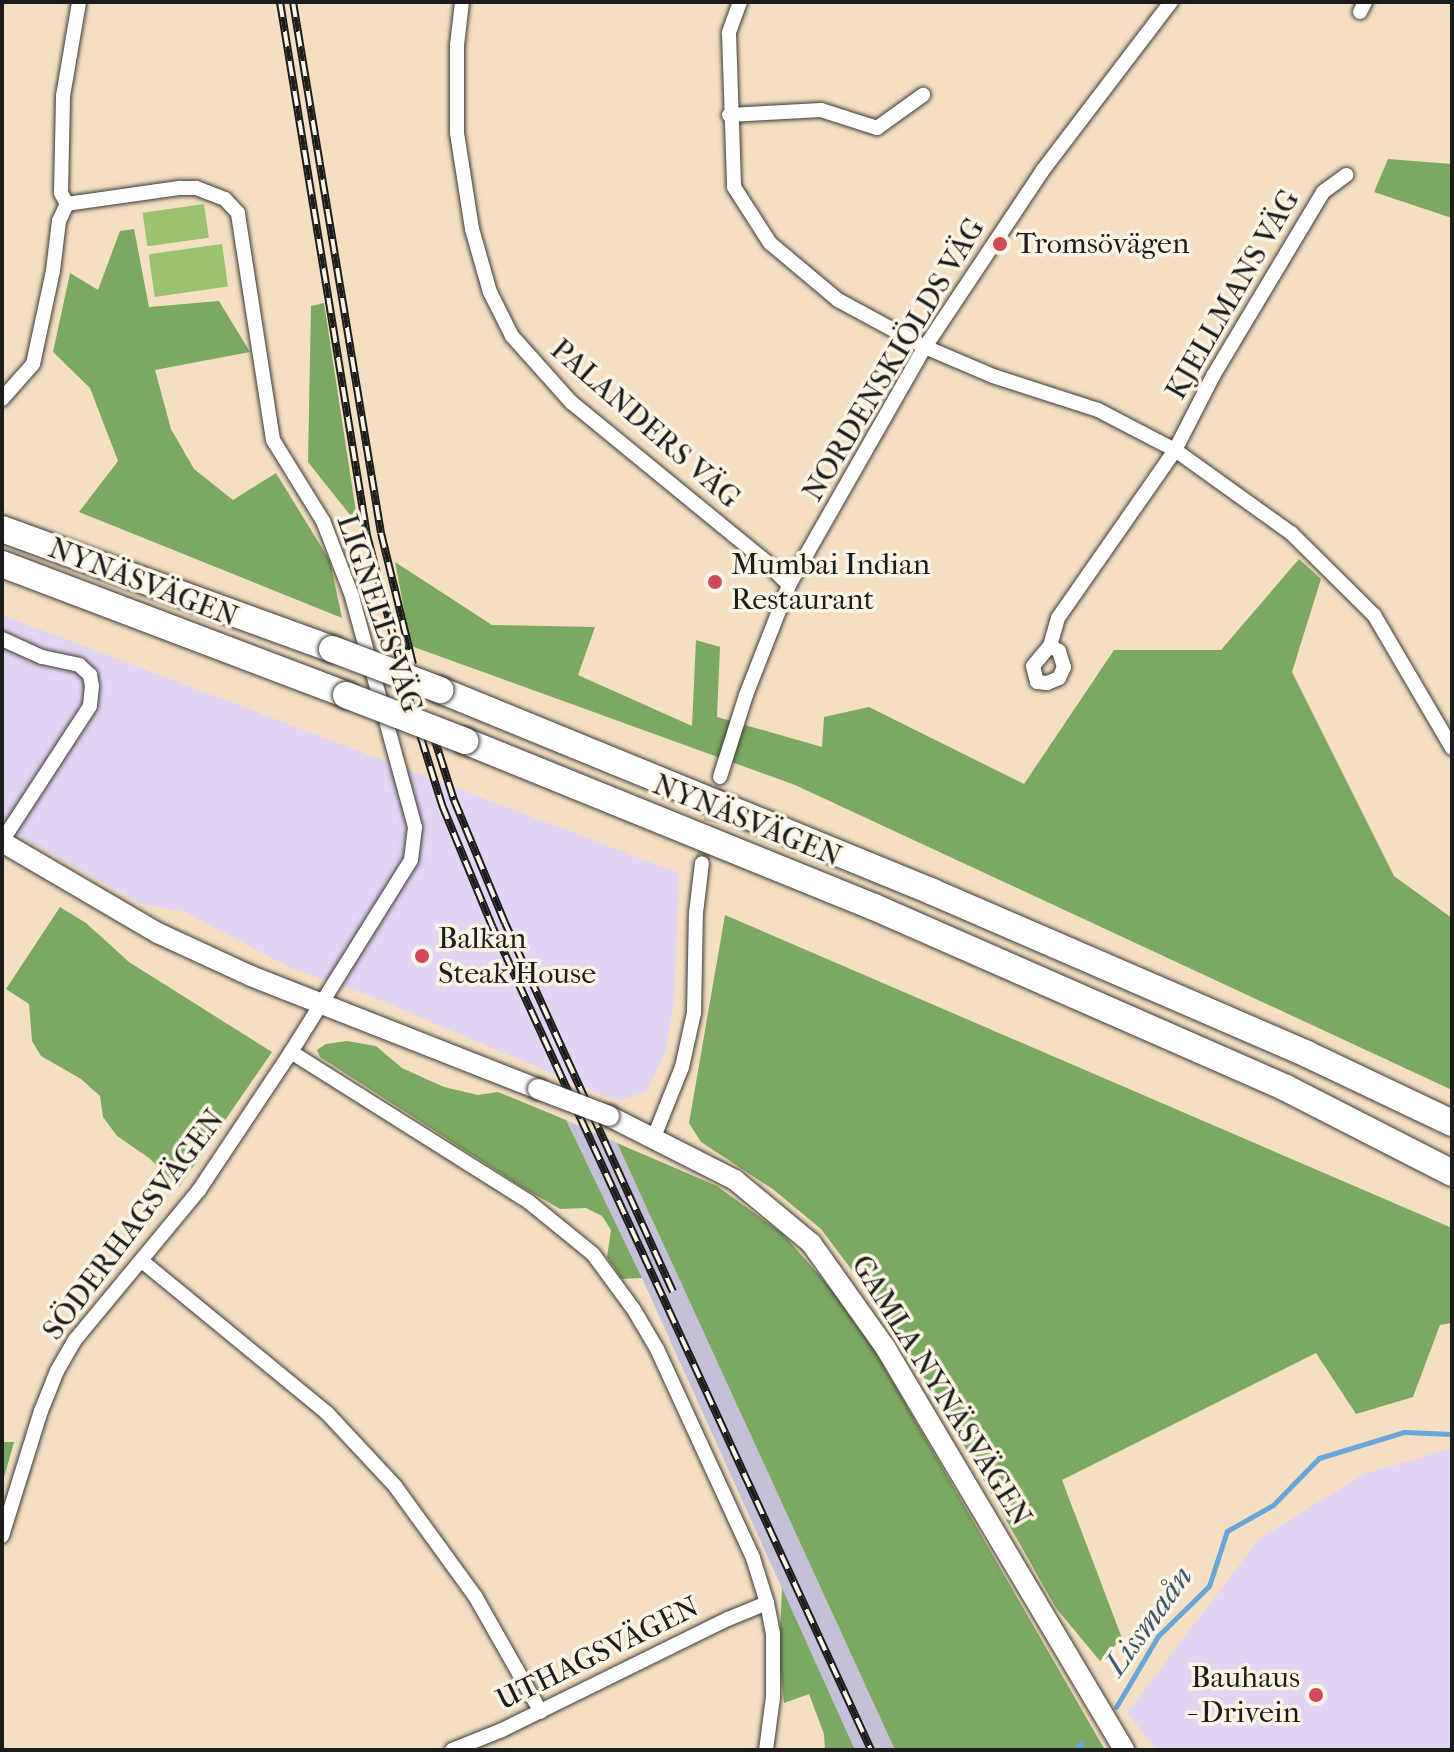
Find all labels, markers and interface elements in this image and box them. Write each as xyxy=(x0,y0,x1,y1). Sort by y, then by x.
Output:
street label: KJELLMANS VÄG xyxy=(1158,184,1308,406)
street label: NORDENSKIÖLDS VÄG xyxy=(795,212,993,508)
place label: Tromsövägen xyxy=(1016,226,1189,262)
marker: Tromsövägen xyxy=(991,235,1009,253)
street label: PALANDERS VÄG xyxy=(543,332,747,516)
street label: LIGNELLS VÄG xyxy=(328,510,430,718)
street label: NYNÄSVÄGEN xyxy=(43,530,243,636)
place label: Mumbai Indian Restaurant xyxy=(731,547,930,618)
marker: Mumbai Indian Restaurant xyxy=(706,573,724,591)
street label: NYNÄSVÄGEN xyxy=(648,767,846,875)
place label: Balkan Steak House xyxy=(438,921,596,992)
marker: Balkan Steak House xyxy=(413,947,431,965)
street label: SÖDERHAGSVÄGEN xyxy=(36,1103,232,1347)
street label: GAMLA NYNÄSVÄGEN xyxy=(843,1249,1039,1533)
water label: Lissmaån xyxy=(1097,1559,1201,1683)
street label: UTHAGSVÄGEN xyxy=(491,1589,705,1719)
place label: Bauhaus - Drivein xyxy=(1186,1660,1300,1730)
marker: Bauhaus - Drivein xyxy=(1307,1686,1325,1704)

